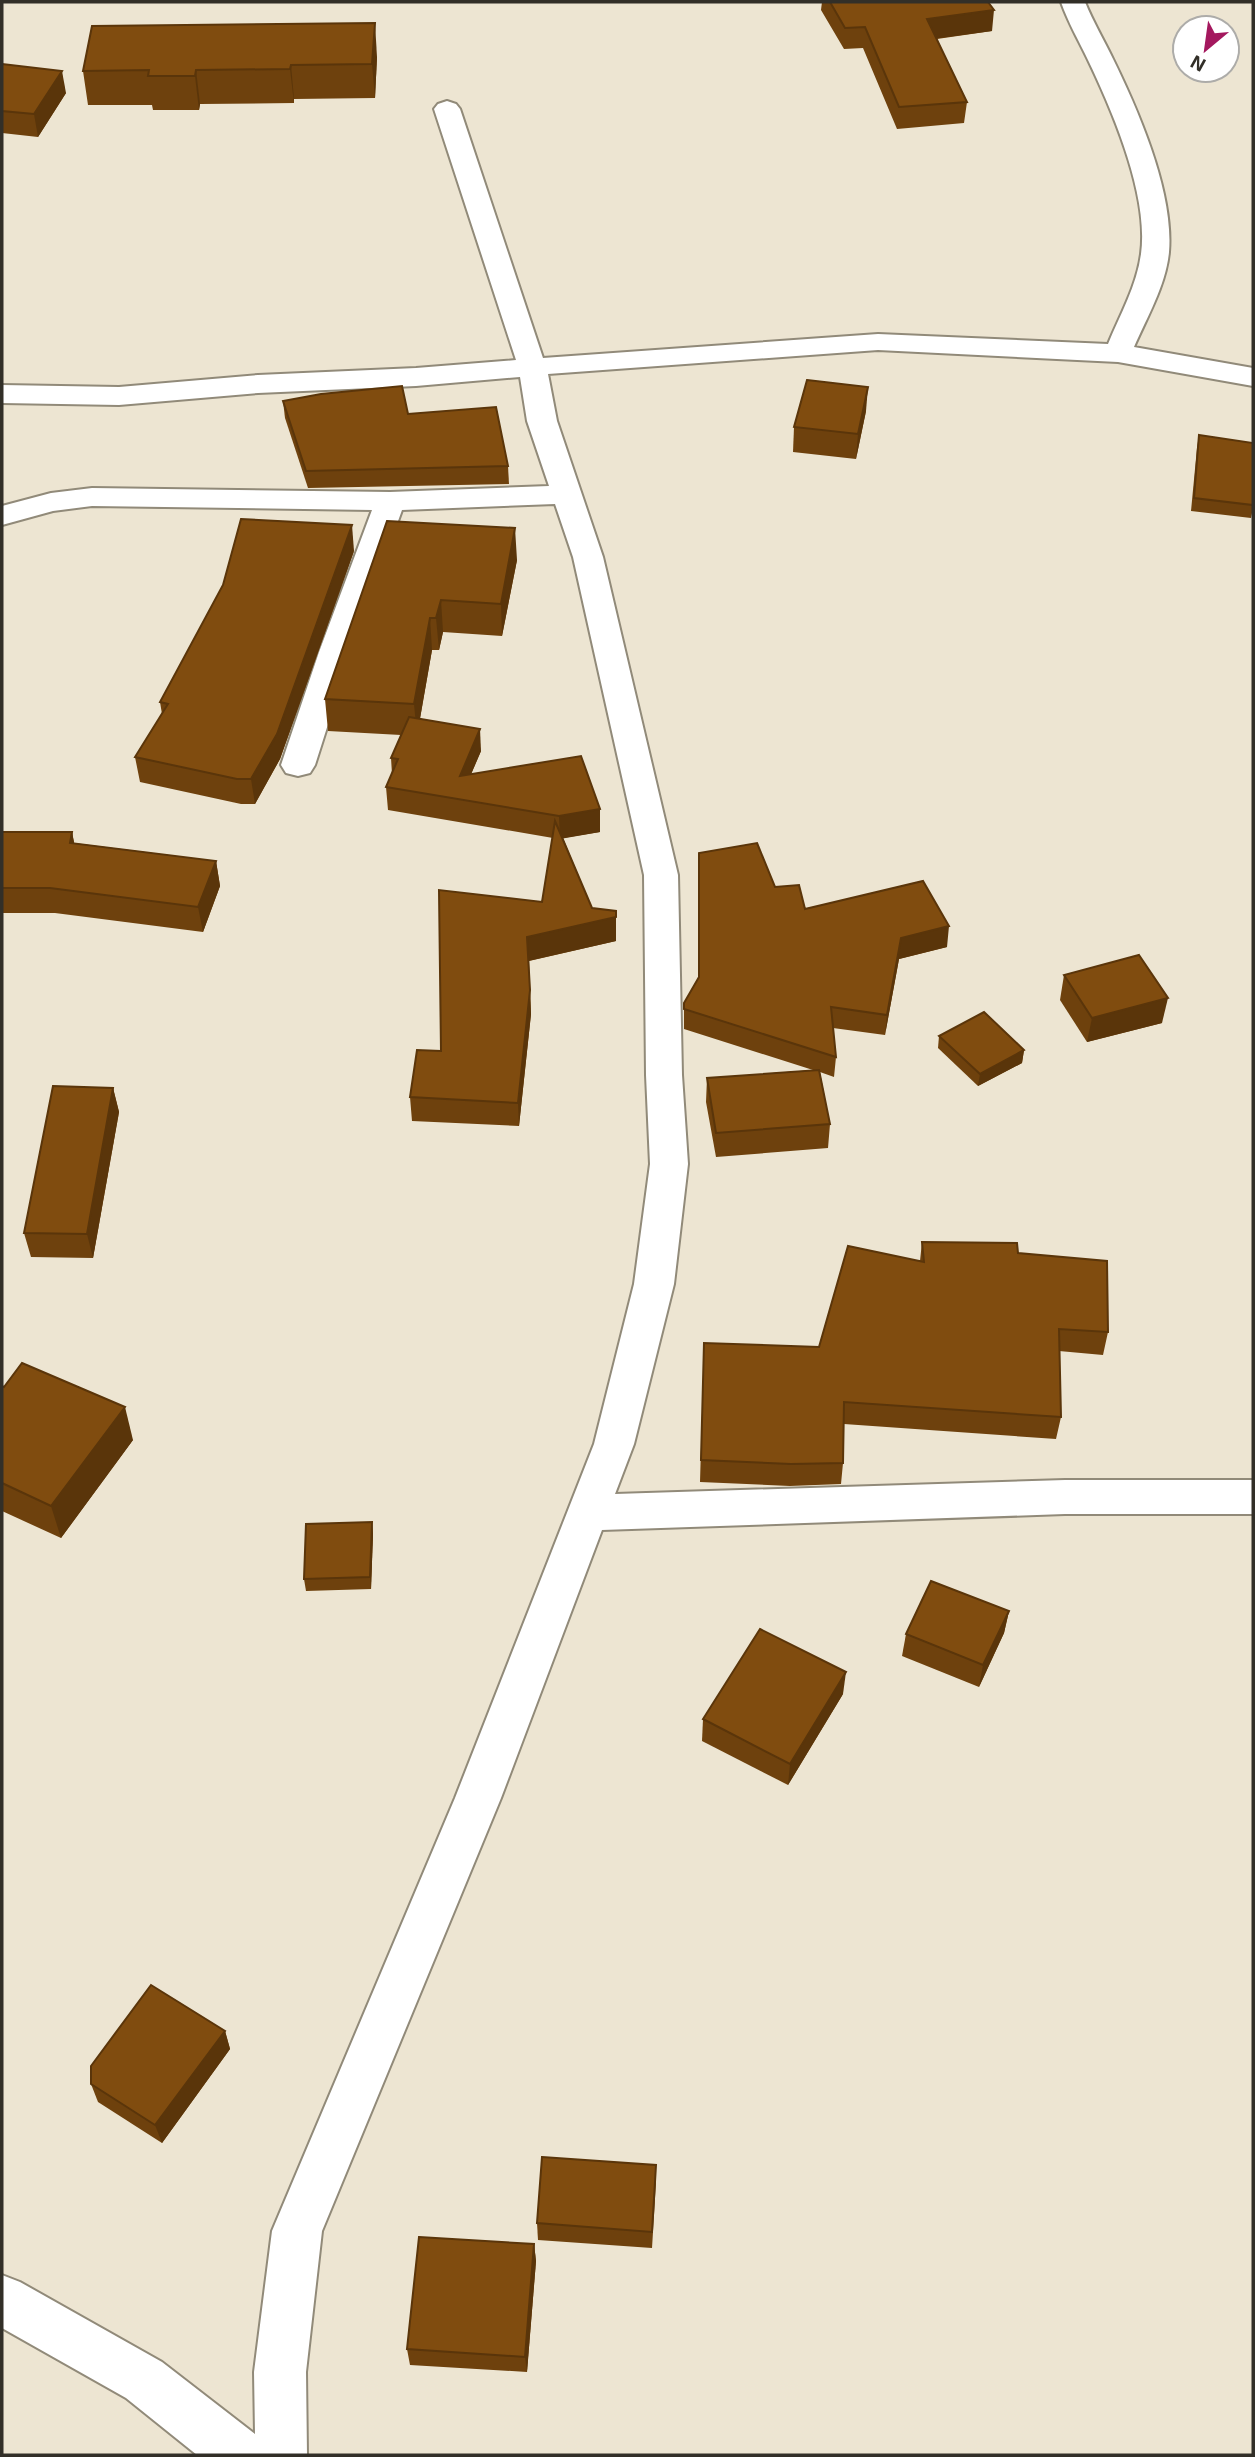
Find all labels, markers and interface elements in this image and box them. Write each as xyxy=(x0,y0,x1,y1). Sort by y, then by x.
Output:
north arrow xyxy=(1171,14,1241,84)
text: N xyxy=(1186,51,1209,78)

